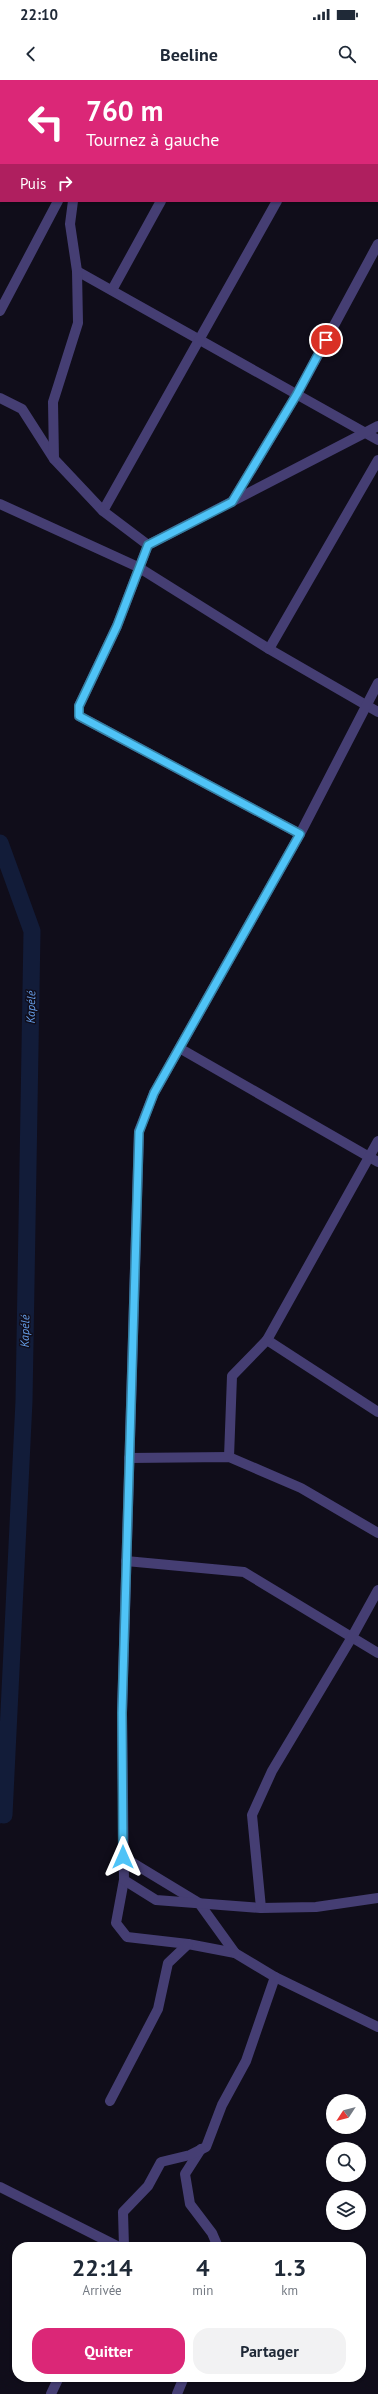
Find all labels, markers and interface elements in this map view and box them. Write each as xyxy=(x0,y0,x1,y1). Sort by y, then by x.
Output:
text: 22:10 xyxy=(20,5,58,24)
icon: back xyxy=(20,43,42,65)
text: Beeline xyxy=(160,43,218,66)
icon: search xyxy=(336,43,358,65)
text: 760 m xyxy=(86,92,163,129)
icon: left xyxy=(20,96,72,148)
text: Tournez à gauche xyxy=(86,128,219,151)
icon: right xyxy=(54,172,76,194)
text: Puis xyxy=(20,174,46,193)
pin xyxy=(309,323,343,357)
icon: arrive xyxy=(315,329,337,351)
water label: Kapélé xyxy=(23,990,38,1024)
water label: Kapélé xyxy=(17,1314,32,1348)
position arrow xyxy=(102,1836,144,1878)
north arrow xyxy=(326,2094,366,2134)
map controls xyxy=(326,2094,366,2230)
button: search xyxy=(326,2142,366,2182)
button: layers xyxy=(326,2190,366,2230)
text: 22:14 xyxy=(72,2252,133,2283)
text: 4 xyxy=(196,2252,210,2283)
text: 1.3 xyxy=(273,2252,306,2283)
text: Arrivée xyxy=(83,2282,122,2299)
text: min xyxy=(192,2282,213,2299)
text: km xyxy=(281,2282,298,2299)
button: Quitter xyxy=(32,2328,185,2374)
button: Partager xyxy=(193,2328,346,2374)

